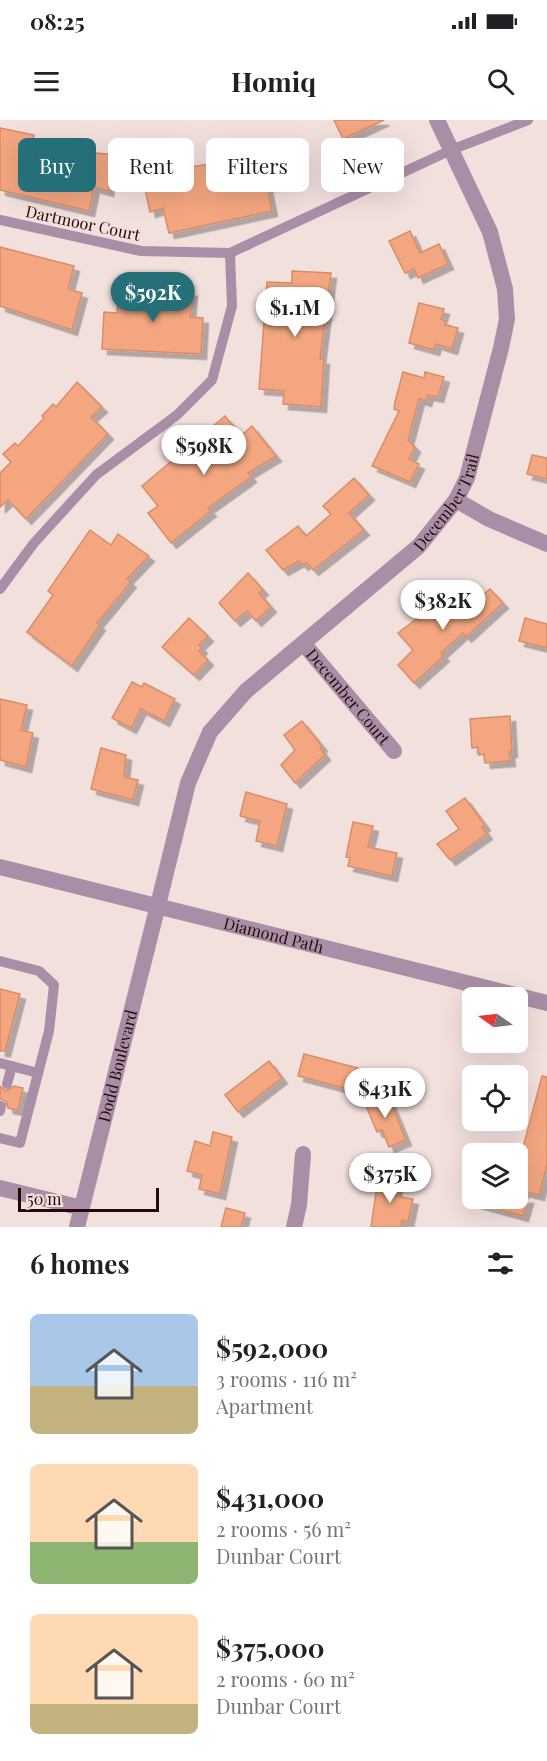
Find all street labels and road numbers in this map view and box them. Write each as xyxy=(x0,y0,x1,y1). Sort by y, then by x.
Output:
street label: Dartmoor Court xyxy=(24,200,143,245)
street label: December Trail xyxy=(408,451,483,555)
street label: December Court xyxy=(302,644,395,749)
street label: Diamond Path xyxy=(222,912,327,957)
street label: Dodd Boulevard xyxy=(93,1007,141,1124)

